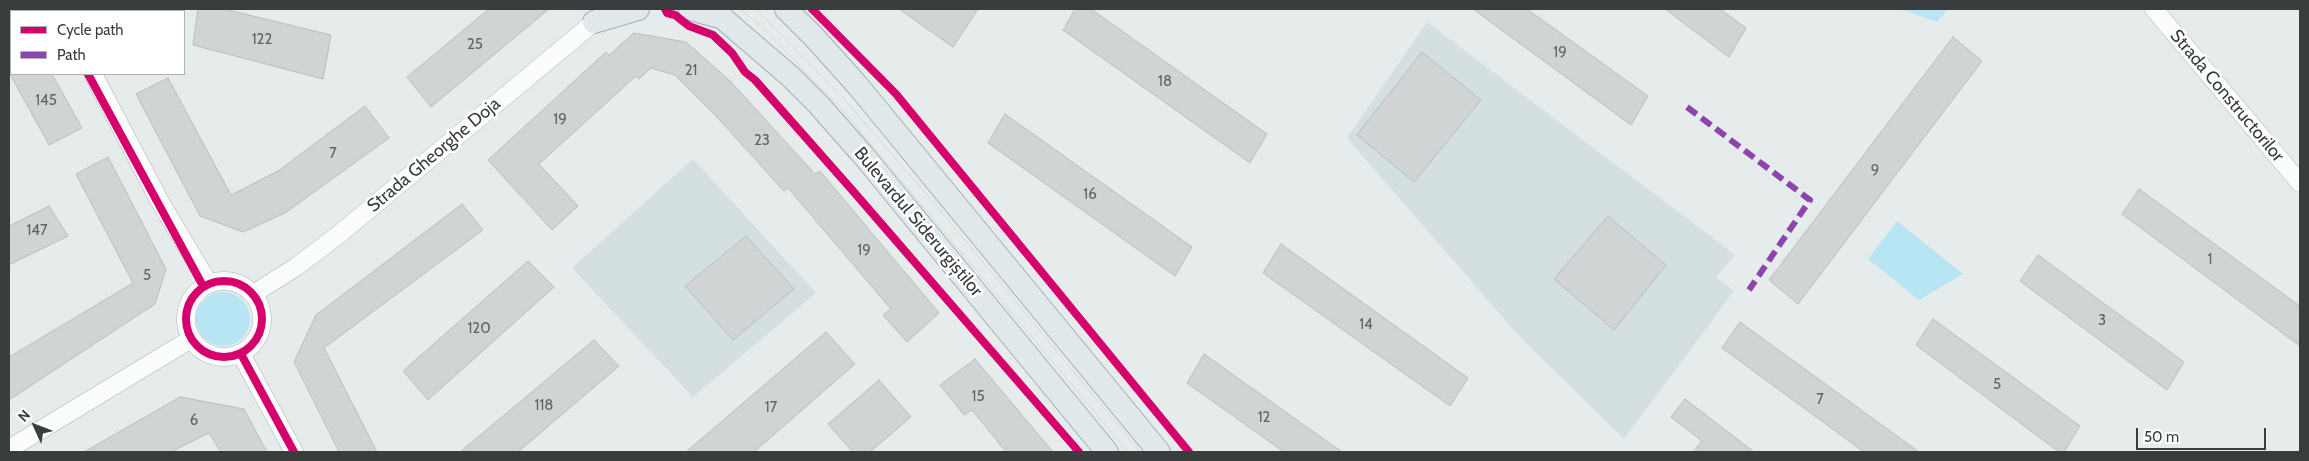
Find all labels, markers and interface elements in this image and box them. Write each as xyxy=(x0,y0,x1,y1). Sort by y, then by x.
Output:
legend xyxy=(10,10,185,75)
text: Cycle path xyxy=(57,21,123,39)
street label: Strada Constructorilor xyxy=(2165,25,2289,167)
house number: 122 xyxy=(252,31,272,49)
house number: 25 xyxy=(467,36,483,54)
house number: 19 xyxy=(1553,44,1567,62)
text: Path xyxy=(57,46,86,64)
house number: 21 xyxy=(685,62,697,80)
house number: 18 xyxy=(1158,73,1172,91)
house number: 145 xyxy=(35,92,57,110)
street label: Strada Gheorghe Doja xyxy=(363,93,505,217)
house number: 19 xyxy=(553,111,567,129)
house number: 23 xyxy=(754,132,770,150)
street label: Bulevardul Siderurgiștilor xyxy=(849,143,987,301)
house number: 7 xyxy=(329,145,337,163)
house number: 9 xyxy=(1871,162,1879,180)
house number: 16 xyxy=(1083,186,1097,204)
house number: 147 xyxy=(26,222,48,240)
house number: 19 xyxy=(857,242,871,260)
house number: 1 xyxy=(2208,251,2212,269)
house number: 5 xyxy=(143,267,151,285)
house number: 3 xyxy=(2098,312,2106,330)
house number: 14 xyxy=(1359,316,1373,334)
house number: 120 xyxy=(467,320,491,338)
house number: 5 xyxy=(1993,376,2001,394)
house number: 15 xyxy=(971,388,985,406)
house number: 7 xyxy=(1816,391,1824,409)
house number: 118 xyxy=(535,397,553,415)
house number: 17 xyxy=(765,399,777,417)
north arrow xyxy=(10,401,60,451)
text: N xyxy=(14,406,34,426)
house number: 12 xyxy=(1258,409,1270,427)
house number: 6 xyxy=(190,412,198,430)
scale bar xyxy=(2139,418,2269,450)
text: 50 m xyxy=(2144,428,2179,446)

